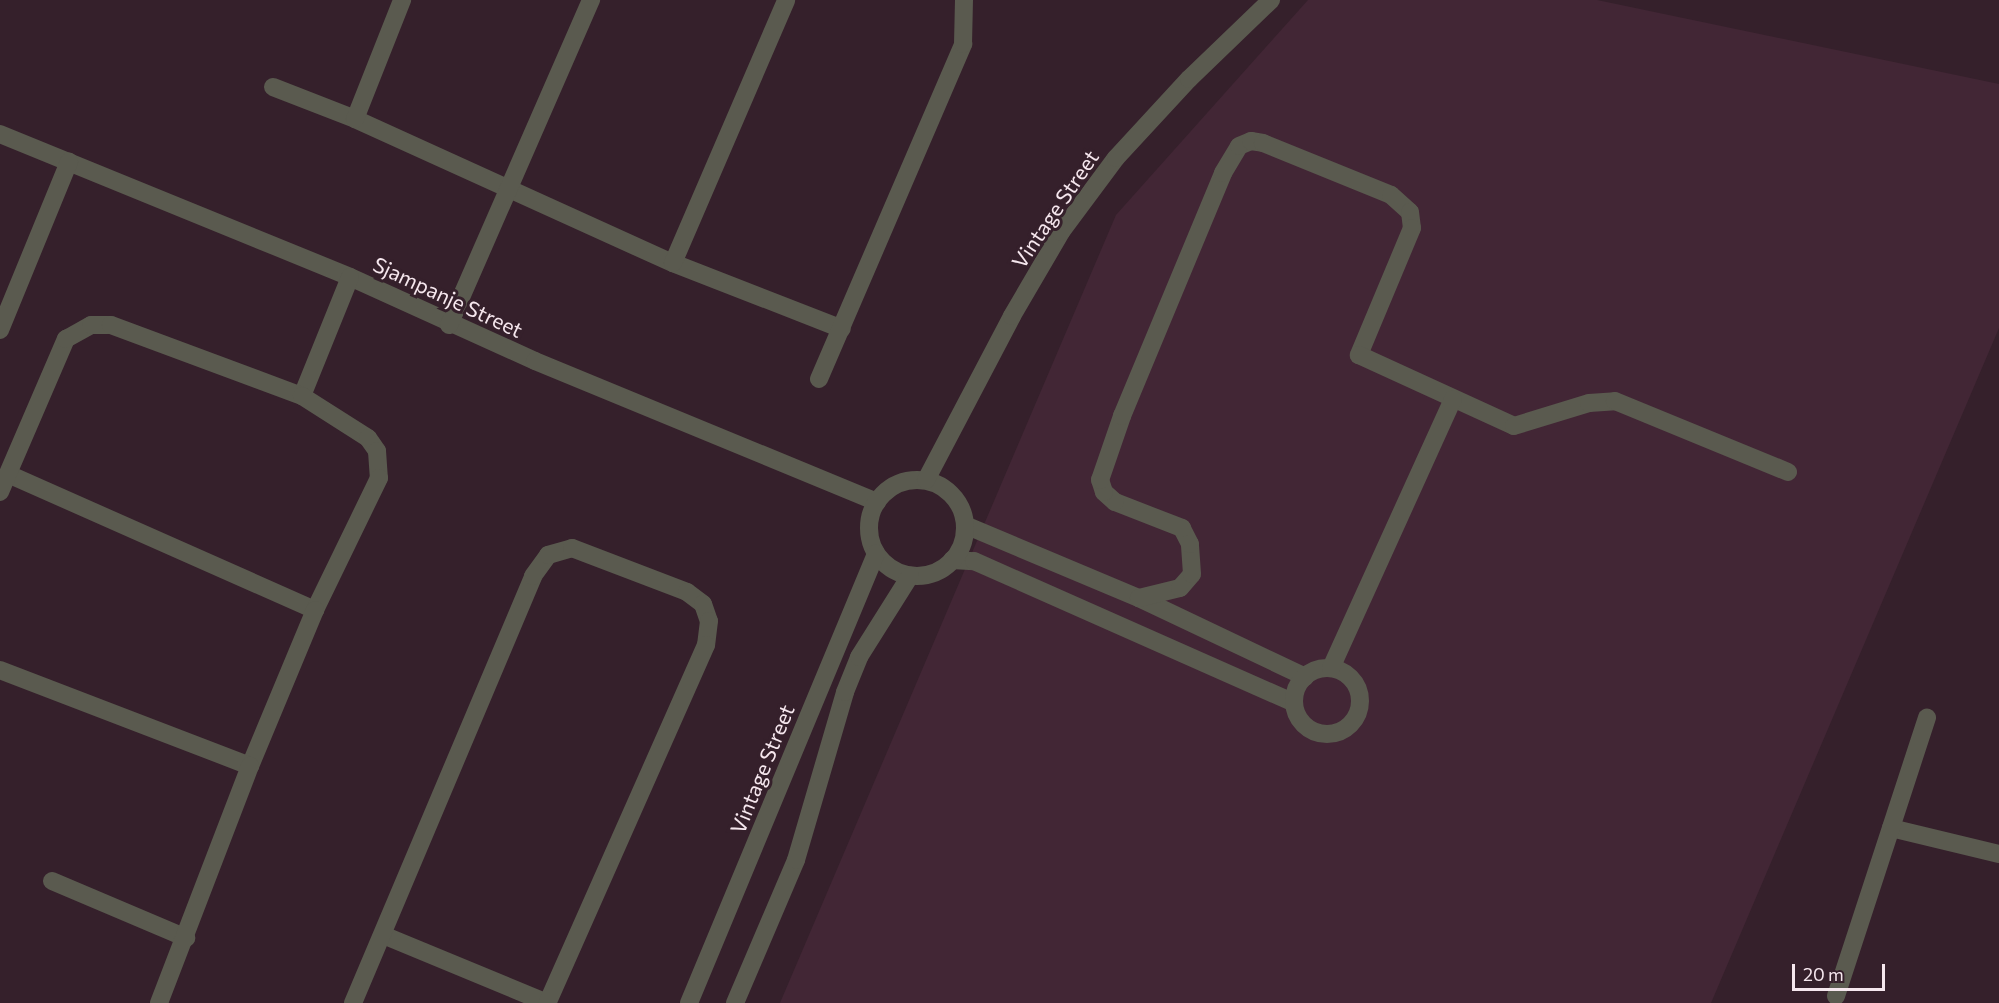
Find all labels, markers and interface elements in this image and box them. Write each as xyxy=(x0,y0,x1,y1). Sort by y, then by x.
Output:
street label: Vintage Street xyxy=(1006,145,1104,273)
street label: Sjampanje Street xyxy=(369,251,527,343)
street label: Vintage Street xyxy=(725,701,799,837)
scale bar xyxy=(1795,952,1888,990)
text: 20 m xyxy=(1803,963,1844,985)

